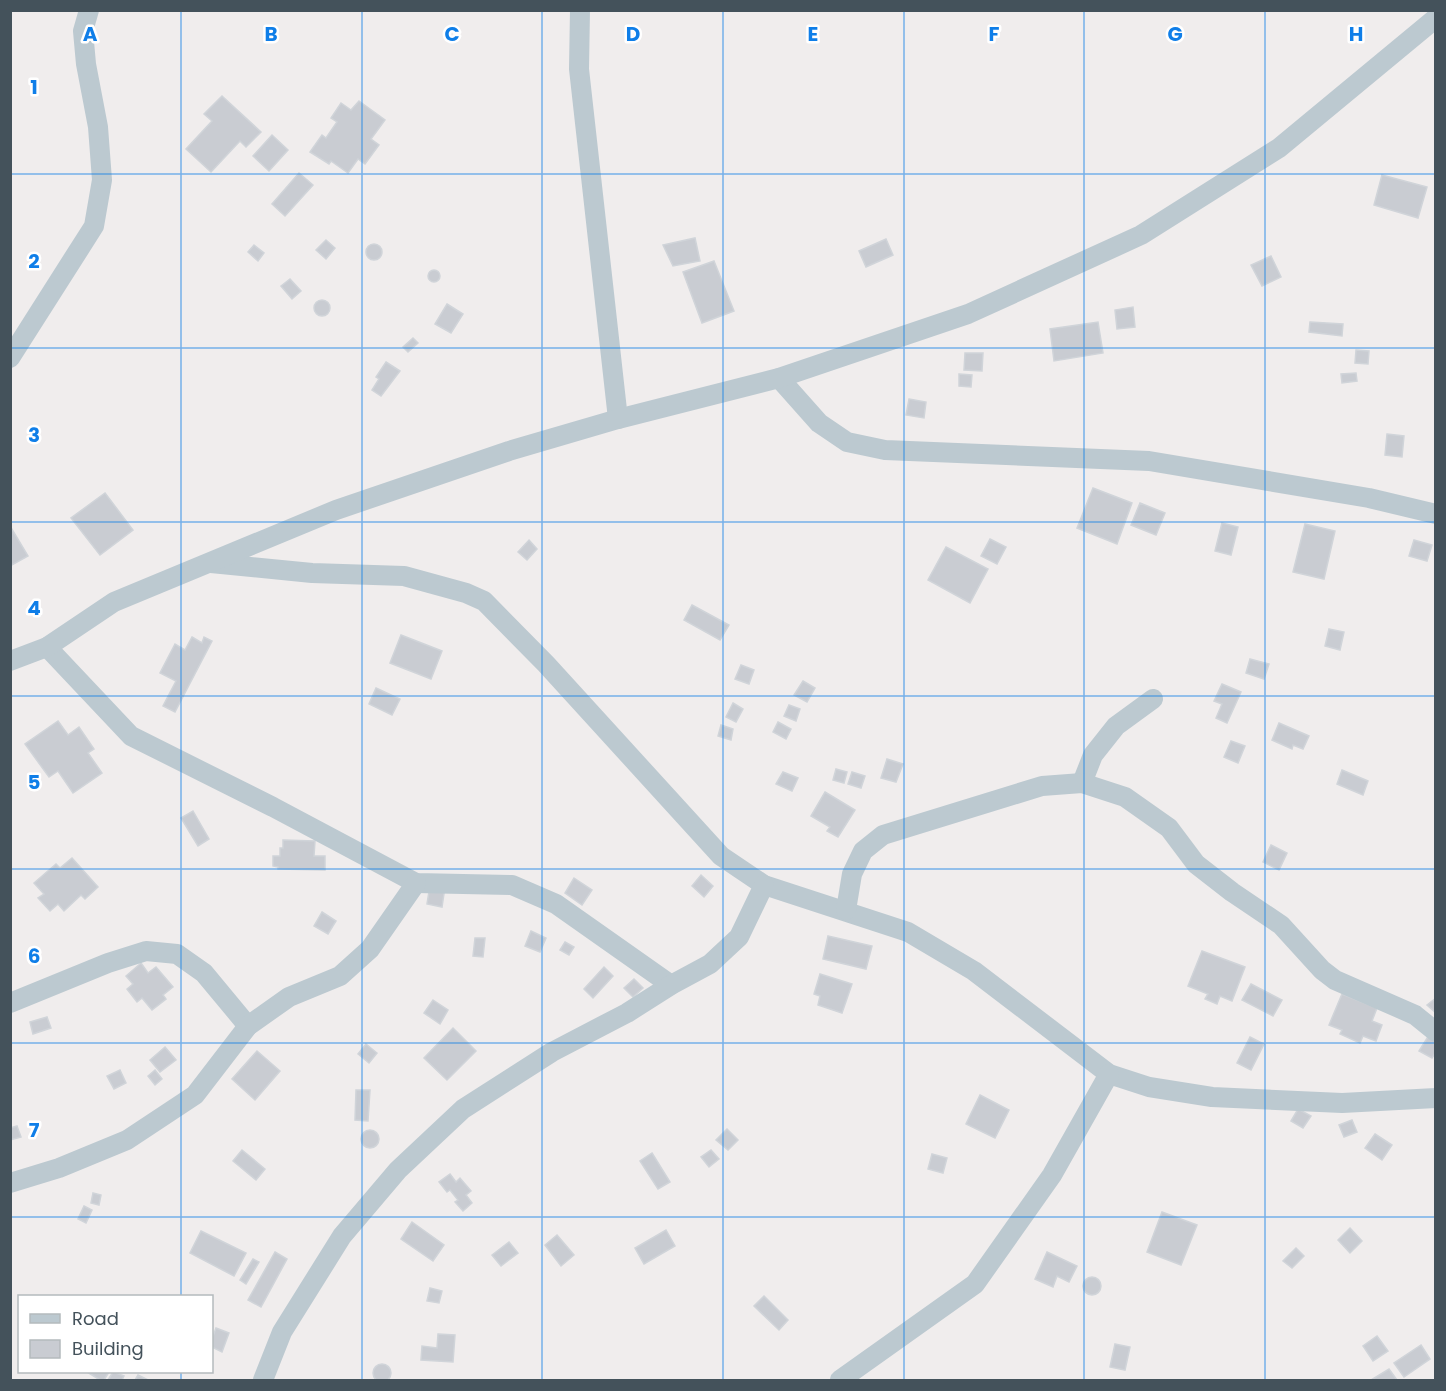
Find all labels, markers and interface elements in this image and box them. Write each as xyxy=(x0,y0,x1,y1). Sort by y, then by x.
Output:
text: A xyxy=(83,20,98,48)
text: B xyxy=(264,20,278,48)
text: C xyxy=(444,20,460,48)
text: D xyxy=(626,20,640,48)
text: E xyxy=(808,20,818,48)
text: F xyxy=(989,20,1000,48)
text: G xyxy=(1167,20,1183,48)
text: H xyxy=(1349,20,1363,48)
text: 1 xyxy=(30,73,38,101)
text: 2 xyxy=(28,247,40,275)
text: 3 xyxy=(28,421,40,449)
text: 4 xyxy=(27,594,41,622)
text: 5 xyxy=(28,768,41,796)
text: 6 xyxy=(28,942,40,970)
text: 7 xyxy=(29,1116,40,1144)
legend xyxy=(18,1295,213,1373)
text: Road xyxy=(72,1306,119,1331)
text: Building xyxy=(72,1336,144,1361)

